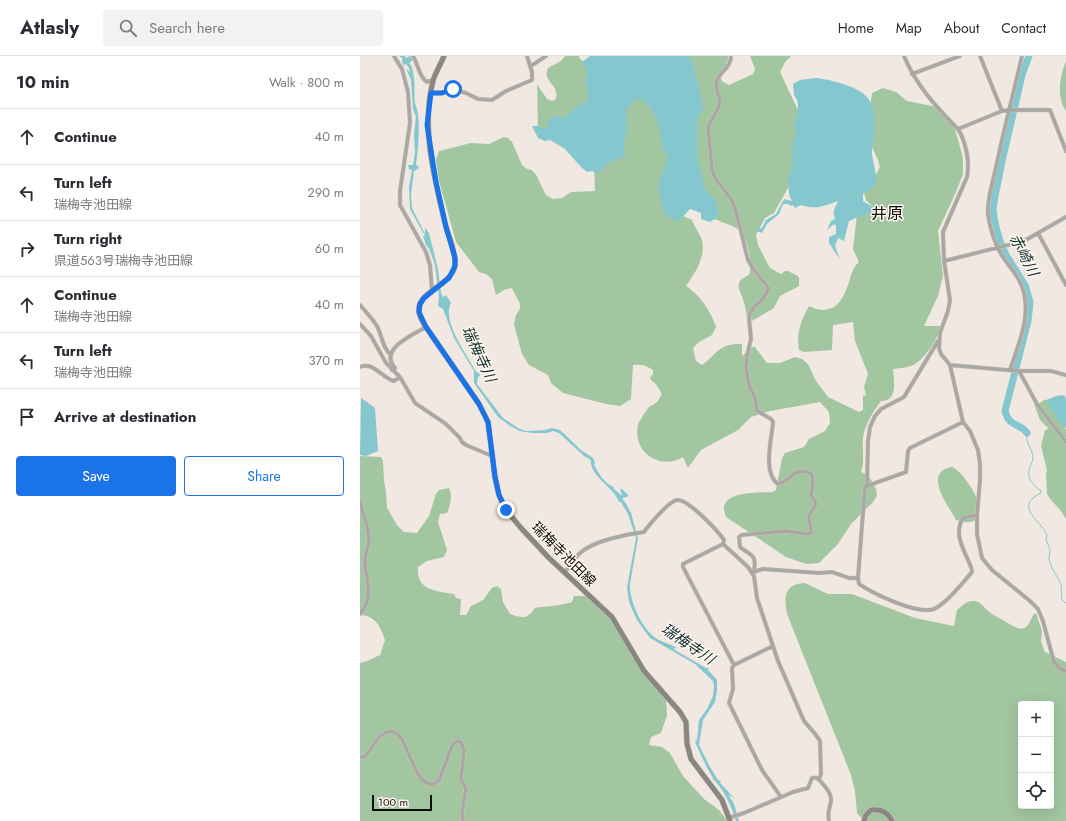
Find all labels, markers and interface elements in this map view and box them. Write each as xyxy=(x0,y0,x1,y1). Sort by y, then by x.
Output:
search box xyxy=(103,10,383,46)
text: Atlasly xyxy=(20,14,79,41)
icon: search xyxy=(117,17,139,39)
text: Search here xyxy=(149,17,225,39)
text: Home xyxy=(838,18,874,38)
text: Map xyxy=(896,18,922,38)
text: About xyxy=(944,18,979,38)
text: Contact xyxy=(1001,18,1046,38)
text: 10 min xyxy=(16,70,69,94)
text: Walk · 800 m xyxy=(269,73,344,92)
route start xyxy=(444,80,462,98)
icon: ahead xyxy=(16,126,38,148)
text: Continue xyxy=(54,126,117,148)
text: 40 m xyxy=(315,127,344,146)
text: Turn left xyxy=(54,172,112,194)
icon: left xyxy=(16,182,38,204)
text: 290 m xyxy=(307,183,344,202)
text: 瑞梅寺池田線 xyxy=(54,195,132,214)
district label: 井原 xyxy=(871,202,903,225)
text: Turn right xyxy=(54,228,122,250)
water label: 赤崎川 xyxy=(1004,230,1045,282)
icon: right xyxy=(16,238,38,260)
text: 60 m xyxy=(315,239,344,258)
text: 県道563号瑞梅寺池田線 xyxy=(54,251,193,270)
text: Continue xyxy=(54,284,117,306)
icon: ahead xyxy=(16,294,38,316)
text: 40 m xyxy=(315,295,344,314)
text: 瑞梅寺池田線 xyxy=(54,307,132,326)
water label: 瑞梅寺川 xyxy=(456,322,502,388)
text: Turn left xyxy=(54,340,112,362)
icon: left xyxy=(16,350,38,372)
text: 370 m xyxy=(308,351,344,370)
text: 瑞梅寺池田線 xyxy=(54,363,132,382)
icon: arrive xyxy=(16,406,38,428)
text: Arrive at destination xyxy=(54,406,196,428)
button: Save xyxy=(16,456,176,496)
button: Share xyxy=(184,456,344,496)
route end xyxy=(497,501,515,519)
street label: 瑞梅寺池田線 xyxy=(527,517,601,591)
water label: 瑞梅寺川 xyxy=(657,618,721,671)
map controls xyxy=(1018,701,1054,809)
button: + xyxy=(1018,701,1054,737)
button: − xyxy=(1018,737,1054,773)
button: locate xyxy=(1018,773,1054,809)
scale bar xyxy=(372,793,432,812)
text: 100 m xyxy=(378,794,408,810)

